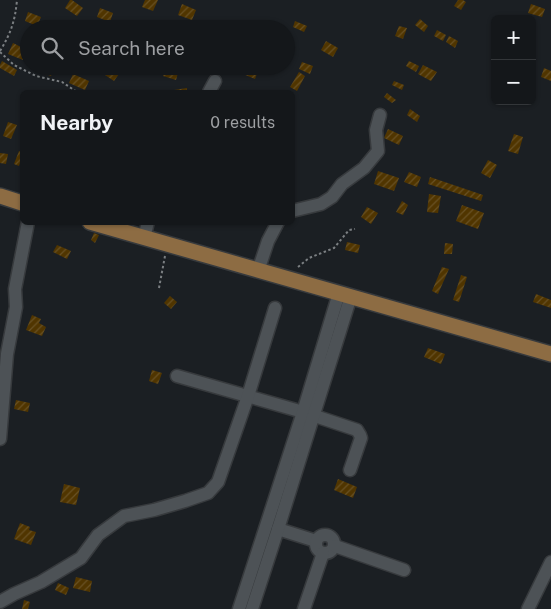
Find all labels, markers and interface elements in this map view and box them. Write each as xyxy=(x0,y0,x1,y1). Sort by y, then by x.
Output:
map controls xyxy=(491,15,536,105)
button: + xyxy=(491,15,536,60)
search box xyxy=(20,20,295,75)
icon: search xyxy=(38,34,66,62)
text: Search here xyxy=(78,37,185,59)
button: − xyxy=(491,60,536,105)
text: Nearby xyxy=(40,110,113,135)
text: 0 results xyxy=(210,113,275,132)

